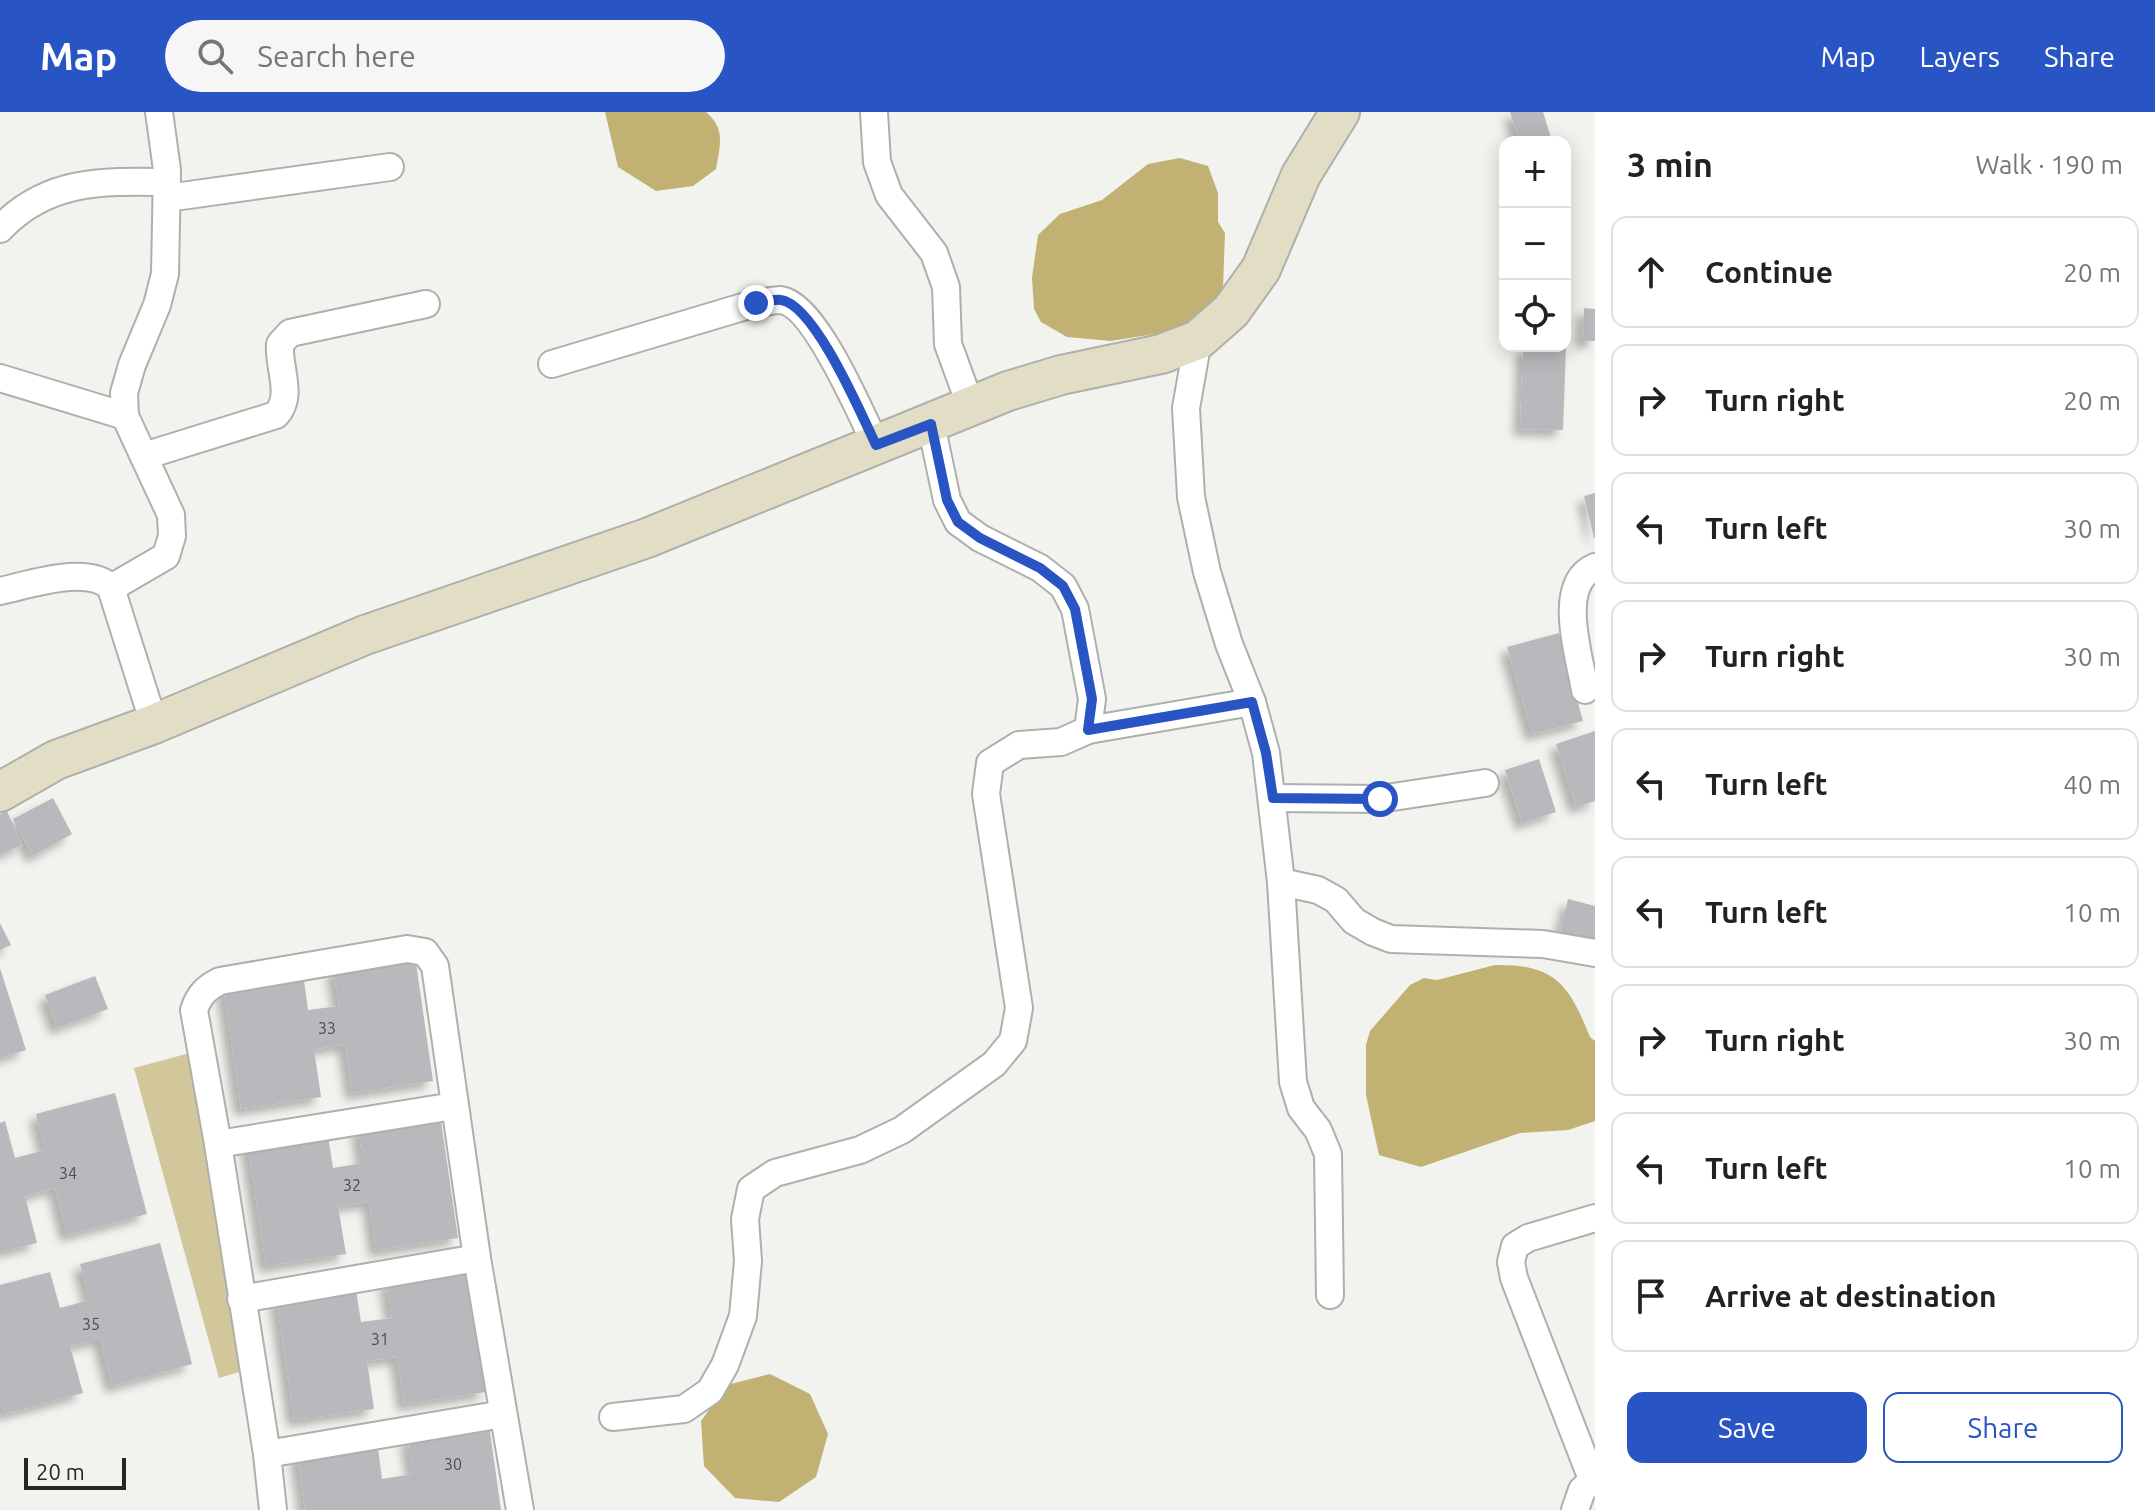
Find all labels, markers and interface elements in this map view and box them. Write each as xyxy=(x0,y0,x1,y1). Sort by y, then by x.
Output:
search box xyxy=(165,20,725,92)
icon: search xyxy=(193,34,237,78)
text: Map xyxy=(40,35,117,77)
text: Search here xyxy=(257,39,416,73)
text: Map xyxy=(1820,41,1876,72)
text: Layers xyxy=(1920,41,2000,72)
text: Share xyxy=(2044,41,2115,72)
map controls xyxy=(1499,136,1571,352)
button: + xyxy=(1499,136,1571,208)
text: 3 min xyxy=(1627,145,1713,183)
text: Walk · 190 m xyxy=(1975,150,2123,179)
button: − xyxy=(1499,208,1571,280)
icon: ahead xyxy=(1629,250,1673,294)
text: Continue xyxy=(1705,255,1833,289)
text: 20 m xyxy=(2063,258,2121,287)
button: locate xyxy=(1499,280,1571,352)
route end xyxy=(738,285,774,321)
icon: right xyxy=(1629,378,1673,422)
text: Turn right xyxy=(1705,383,1845,417)
text: 20 m xyxy=(2063,386,2121,415)
icon: left xyxy=(1629,506,1673,550)
text: Turn left xyxy=(1705,511,1827,545)
text: 30 m xyxy=(2063,514,2121,543)
icon: right xyxy=(1629,634,1673,678)
text: Turn right xyxy=(1705,639,1845,673)
text: 30 m xyxy=(2063,642,2121,671)
icon: left xyxy=(1629,762,1673,806)
text: Turn left xyxy=(1705,767,1827,801)
text: 40 m xyxy=(2063,770,2121,799)
route start xyxy=(1362,781,1398,817)
icon: left xyxy=(1629,890,1673,934)
text: Turn left xyxy=(1705,895,1827,929)
text: 10 m xyxy=(2063,898,2121,927)
icon: right xyxy=(1629,1018,1673,1062)
house number: 33 xyxy=(318,1019,336,1037)
text: Turn right xyxy=(1705,1023,1845,1057)
text: 30 m xyxy=(2063,1026,2121,1055)
icon: left xyxy=(1629,1146,1673,1190)
text: Turn left xyxy=(1705,1151,1827,1185)
text: 10 m xyxy=(2063,1154,2121,1183)
house number: 34 xyxy=(59,1164,77,1182)
house number: 32 xyxy=(343,1176,361,1194)
icon: arrive xyxy=(1629,1274,1673,1318)
text: Arrive at destination xyxy=(1705,1279,1997,1313)
house number: 35 xyxy=(82,1315,100,1333)
house number: 31 xyxy=(371,1330,389,1348)
button: Save xyxy=(1627,1392,1867,1463)
button: Share xyxy=(1883,1392,2123,1463)
scale bar xyxy=(24,1454,126,1490)
house number: 30 xyxy=(444,1455,462,1473)
text: 20 m xyxy=(36,1459,85,1484)

